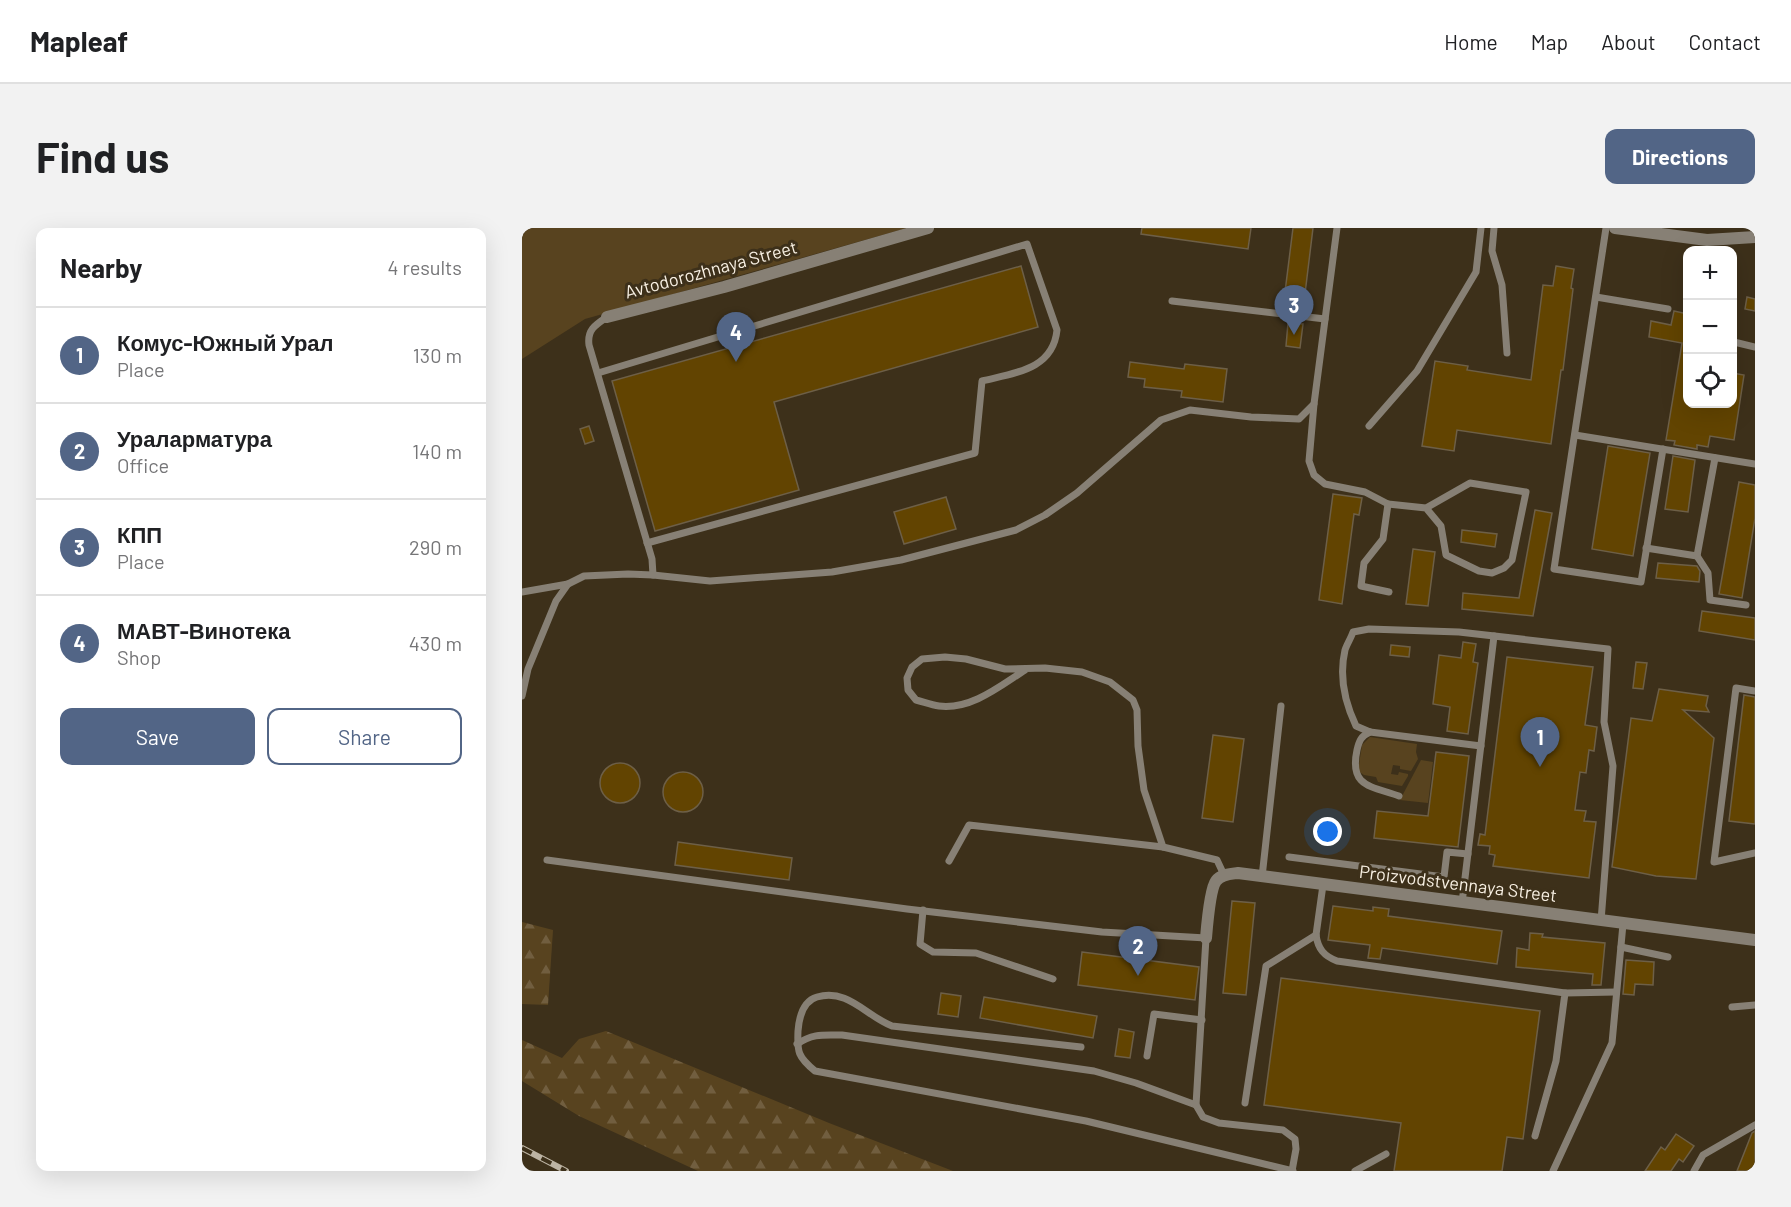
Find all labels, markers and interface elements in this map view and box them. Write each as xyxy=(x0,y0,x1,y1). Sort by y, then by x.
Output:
text: Mapleaf xyxy=(30,24,128,58)
text: Home xyxy=(1444,29,1498,54)
text: Map xyxy=(1531,29,1568,54)
text: About xyxy=(1601,29,1656,54)
text: Contact xyxy=(1689,29,1761,54)
button: Directions xyxy=(1605,129,1755,184)
text: Find us xyxy=(36,131,169,181)
street label: Avtodorozhnaya Street xyxy=(622,235,799,303)
map controls xyxy=(1683,246,1737,408)
button: + xyxy=(1683,246,1737,300)
text: Nearby xyxy=(60,252,142,283)
text: 4 results xyxy=(387,255,462,279)
pin: 3 xyxy=(1274,285,1314,335)
button: − xyxy=(1683,300,1737,354)
pin: 4 xyxy=(716,312,756,362)
text: Комус-Южный Урал xyxy=(117,329,334,355)
text: 1 xyxy=(76,343,83,367)
text: 130 m xyxy=(413,343,462,367)
button: locate xyxy=(1683,354,1737,408)
text: Place xyxy=(117,357,165,381)
text: Ураларматура xyxy=(117,425,272,451)
text: 2 xyxy=(74,439,85,463)
text: 140 m xyxy=(412,439,462,463)
text: Office xyxy=(117,453,169,477)
text: КПП xyxy=(117,521,162,547)
text: 3 xyxy=(74,535,85,559)
text: 290 m xyxy=(409,535,462,559)
text: Place xyxy=(117,549,165,573)
text: МАВТ-Винотека xyxy=(117,617,291,643)
text: 4 xyxy=(73,631,86,655)
text: 430 m xyxy=(409,631,462,655)
text: Shop xyxy=(117,645,161,669)
button: Save xyxy=(60,708,255,765)
button: Share xyxy=(267,708,462,765)
pin: 1 xyxy=(1520,718,1560,767)
your location xyxy=(1313,817,1342,846)
street label: Proizvodstvennaya Street xyxy=(1358,860,1558,906)
pin: 2 xyxy=(1118,926,1158,976)

